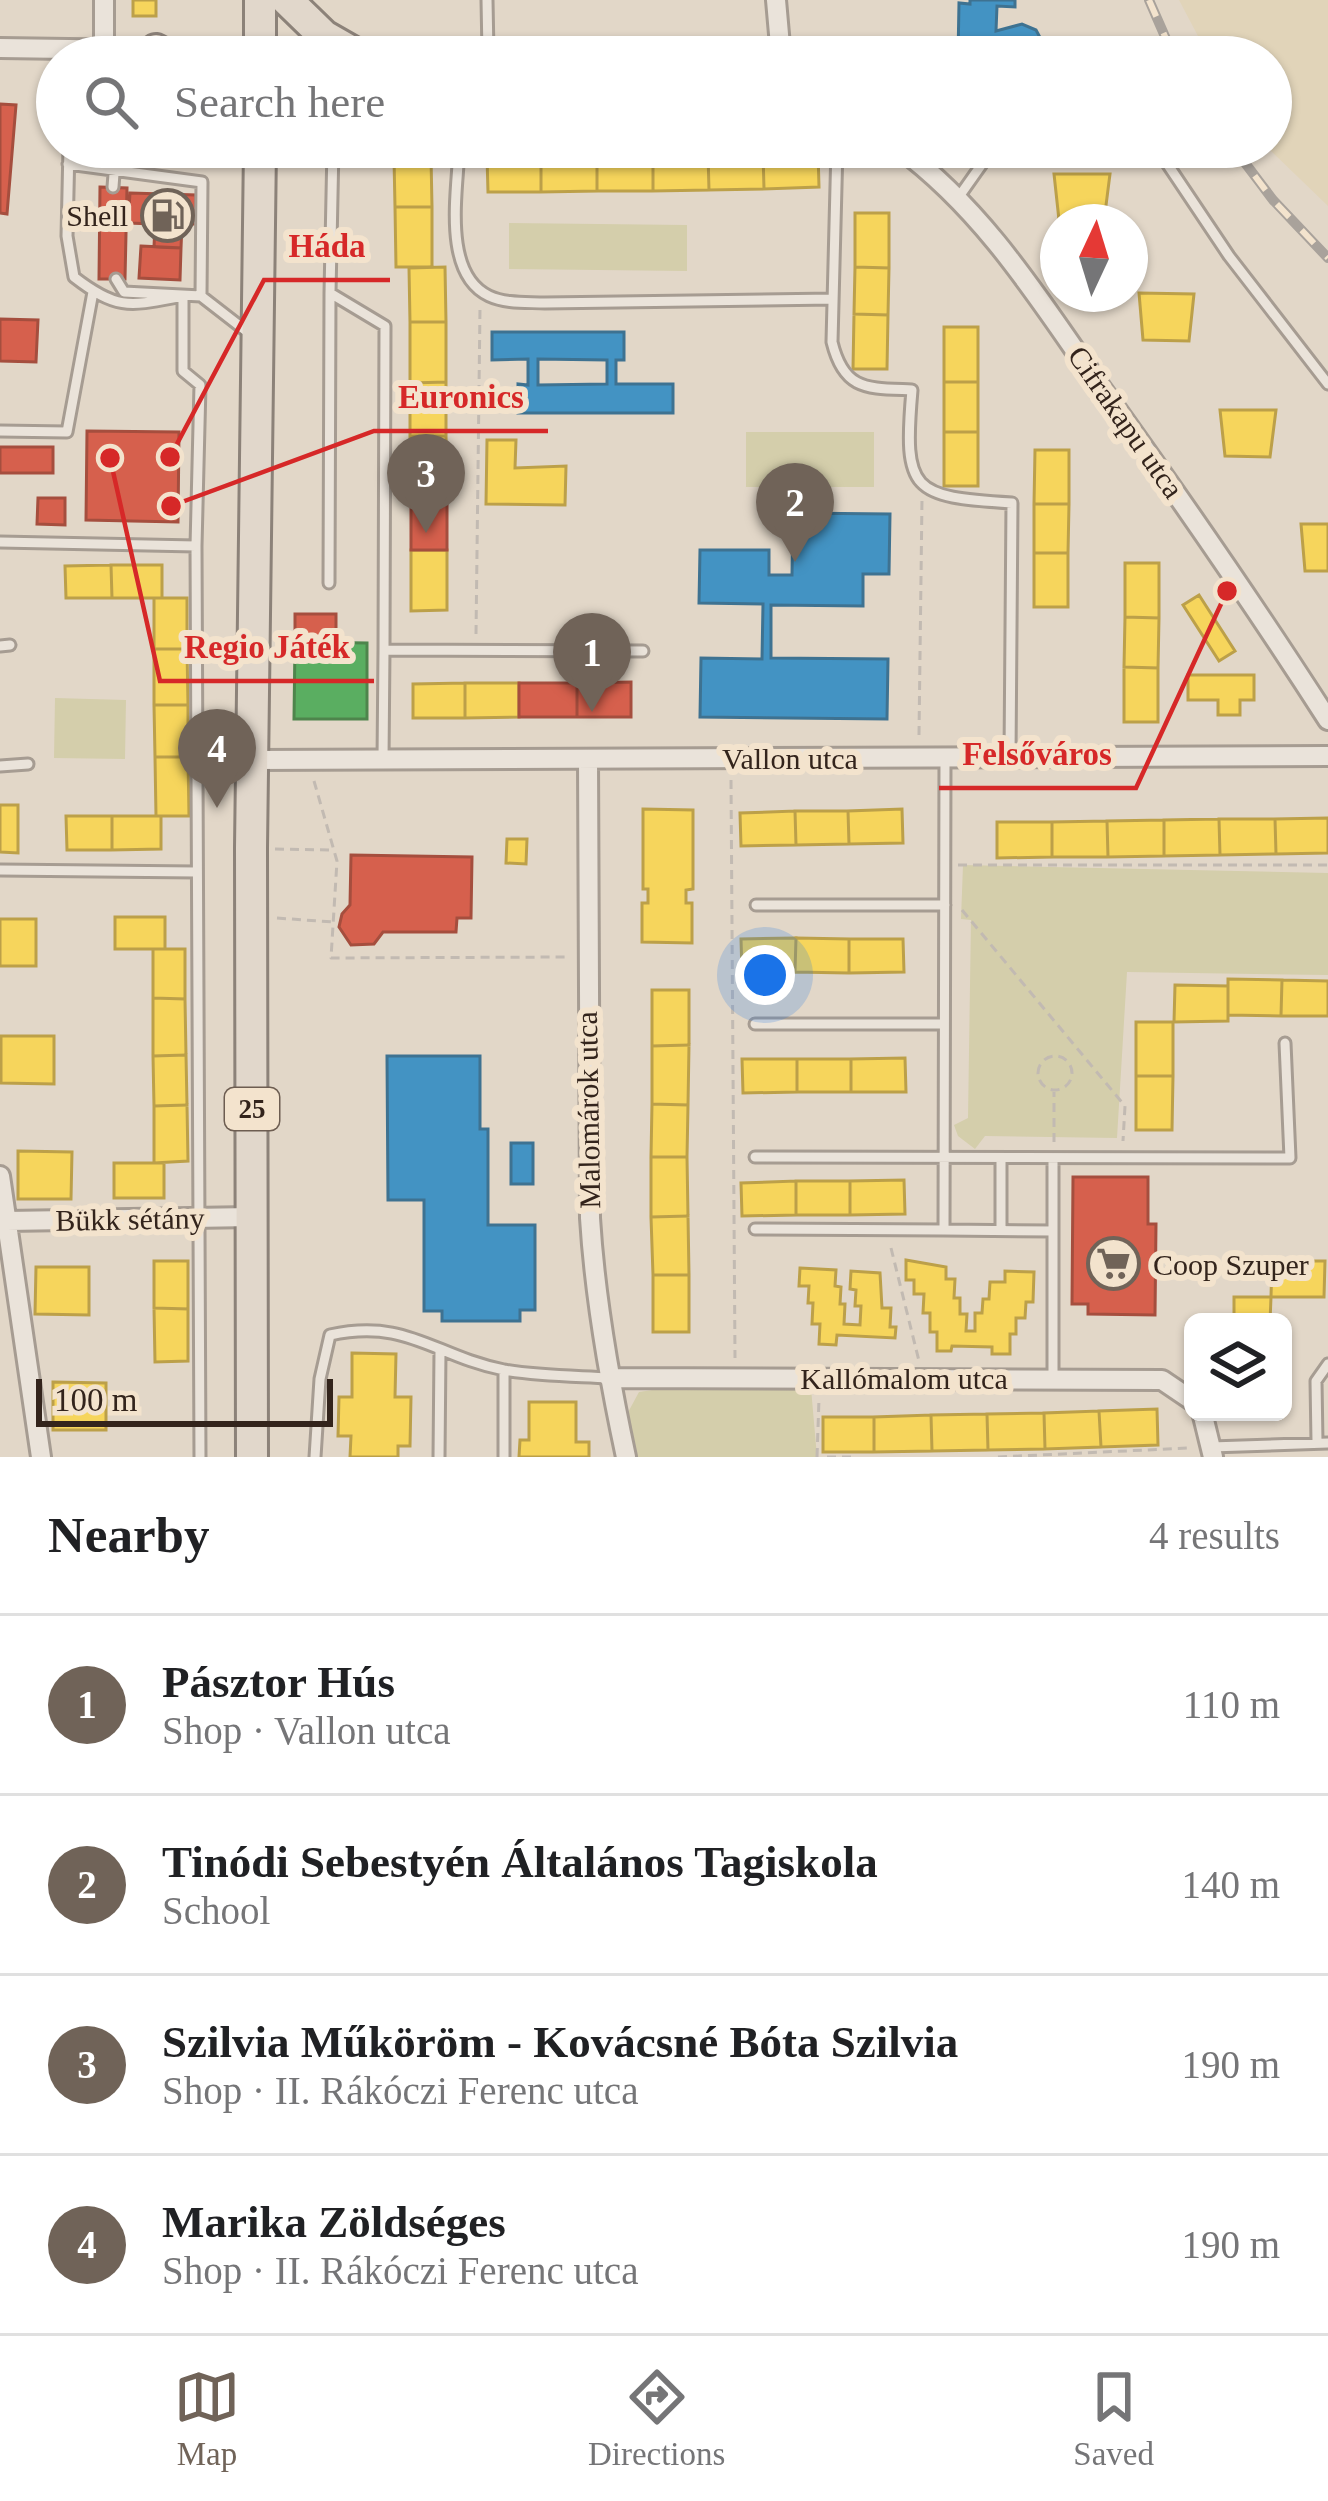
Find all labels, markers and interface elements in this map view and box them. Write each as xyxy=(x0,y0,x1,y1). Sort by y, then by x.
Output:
search box xyxy=(36,36,1292,168)
icon: search xyxy=(78,69,144,135)
text: Search here xyxy=(174,77,385,127)
fuel station icon: Shell xyxy=(139,187,195,243)
place label: Shell xyxy=(66,199,128,232)
north arrow xyxy=(1040,204,1148,312)
callout: Háda xyxy=(264,211,390,280)
text: Háda xyxy=(288,228,366,264)
street label: Cifrakapu utca xyxy=(1062,340,1190,504)
callout: Euronics xyxy=(374,362,548,431)
text: Euronics xyxy=(398,379,524,415)
pin: 3 xyxy=(387,434,465,533)
pin: 2 xyxy=(756,463,834,562)
callout: Regio Játék xyxy=(160,612,374,681)
pin: 1 xyxy=(553,613,631,712)
text: Regio Játék xyxy=(184,629,351,665)
pin: 4 xyxy=(178,709,256,808)
callout: Felsőváros xyxy=(939,719,1136,788)
text: Felsőváros xyxy=(962,736,1112,772)
street label: Vallon utca xyxy=(722,742,858,775)
your location xyxy=(735,945,795,1005)
street label: Malomárok utca xyxy=(570,1011,606,1209)
road number: 25 xyxy=(225,1088,279,1130)
street label: Bükk sétány xyxy=(55,1201,205,1237)
supermarket icon: Coop Szuper xyxy=(1086,1236,1142,1292)
place label: Coop Szuper xyxy=(1153,1248,1309,1281)
map controls xyxy=(1184,1313,1292,1421)
button: layers xyxy=(1184,1313,1292,1421)
street label: Kallómalom utca xyxy=(800,1362,1008,1395)
scale bar xyxy=(36,1373,333,1426)
text: 100 m xyxy=(54,1382,137,1418)
text: Nearby xyxy=(48,1507,209,1563)
text: 4 results xyxy=(1149,1514,1280,1557)
text: Pásztor Hús xyxy=(162,1657,395,1707)
text: 1 xyxy=(77,1683,97,1726)
text: 110 m xyxy=(1183,1683,1280,1726)
text: Shop · Vallon utca xyxy=(162,1709,451,1752)
text: Tinódi Sebestyén Általános Tagiskola xyxy=(162,1837,878,1887)
text: 2 xyxy=(77,1863,97,1906)
text: 140 m xyxy=(1181,1863,1280,1906)
text: School xyxy=(162,1889,270,1932)
text: Szilvia Műköröm - Kovácsné Bóta Szilvia xyxy=(162,2017,958,2067)
text: 3 xyxy=(77,2043,97,2086)
text: 190 m xyxy=(1181,2043,1280,2086)
text: Shop · II. Rákóczi Ferenc utca xyxy=(162,2069,639,2112)
text: Marika Zöldséges xyxy=(162,2197,506,2247)
text: 4 xyxy=(77,2223,97,2266)
text: 190 m xyxy=(1181,2223,1280,2266)
text: Shop · II. Rákóczi Ferenc utca xyxy=(162,2249,639,2292)
tab: Map xyxy=(174,2364,240,2473)
tab: Directions xyxy=(588,2364,725,2473)
tab: Saved xyxy=(1073,2364,1154,2473)

